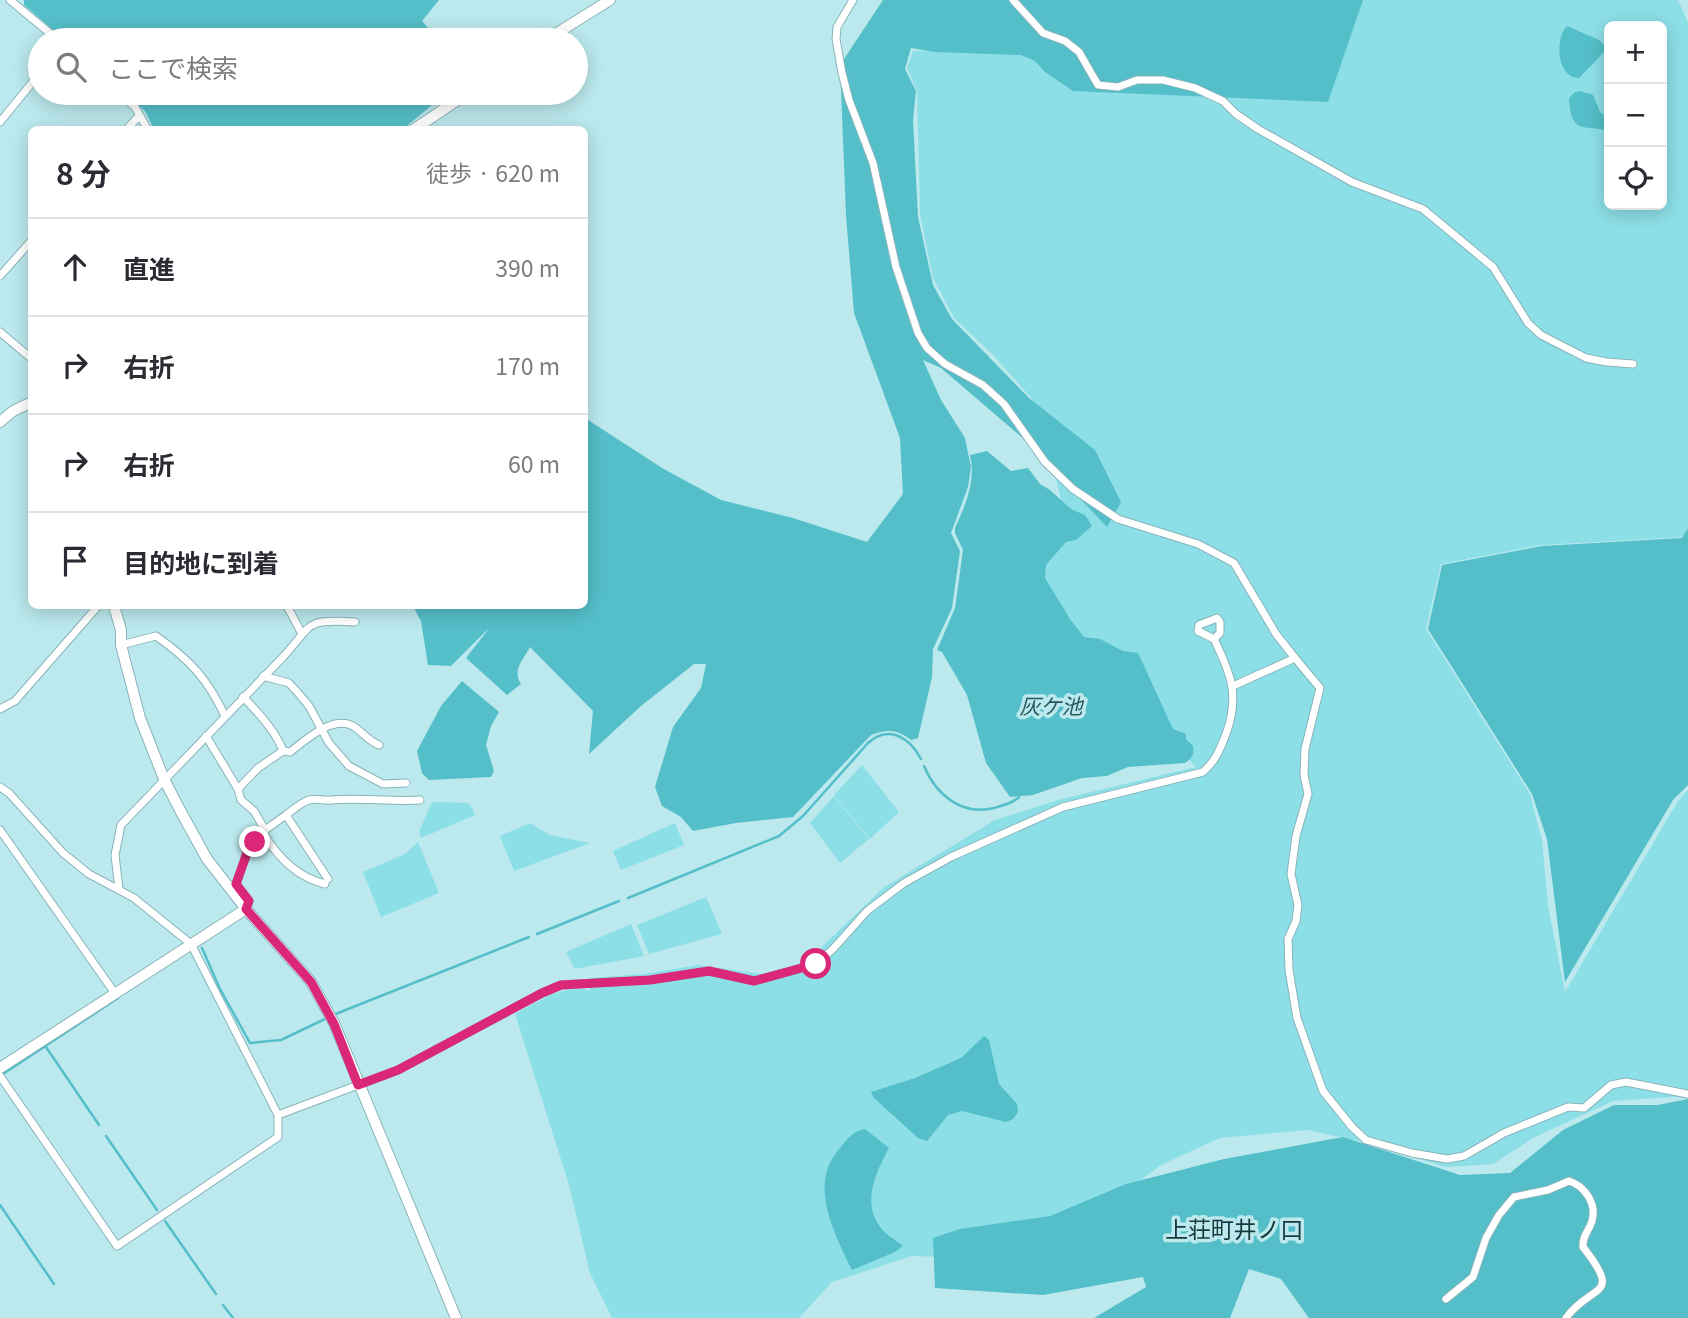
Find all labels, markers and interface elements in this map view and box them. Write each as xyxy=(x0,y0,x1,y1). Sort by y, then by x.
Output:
map controls xyxy=(1604,21,1667,210)
button: + xyxy=(1604,21,1667,84)
search box xyxy=(28,28,588,105)
icon: search xyxy=(52,48,90,86)
text: ここで検索 xyxy=(108,48,238,85)
button: − xyxy=(1604,84,1667,147)
button: locate xyxy=(1604,147,1667,210)
text: 8 分 xyxy=(56,150,111,194)
text: 徒歩 · 620 m xyxy=(426,155,560,189)
icon: ahead xyxy=(56,248,94,286)
text: 直進 xyxy=(123,249,175,286)
text: 390 m xyxy=(495,250,560,284)
icon: right xyxy=(56,346,94,384)
text: 右折 xyxy=(123,347,175,384)
text: 170 m xyxy=(495,348,560,382)
icon: right xyxy=(56,444,94,482)
text: 右折 xyxy=(123,445,175,482)
text: 60 m xyxy=(508,446,560,480)
icon: arrive xyxy=(56,542,94,580)
text: 目的地に到着 xyxy=(123,543,279,580)
water label: 灰ケ池 xyxy=(1020,690,1084,720)
route end xyxy=(239,826,270,857)
route start xyxy=(800,948,831,979)
district label: 上荘町井ノ口 xyxy=(1165,1211,1303,1245)

